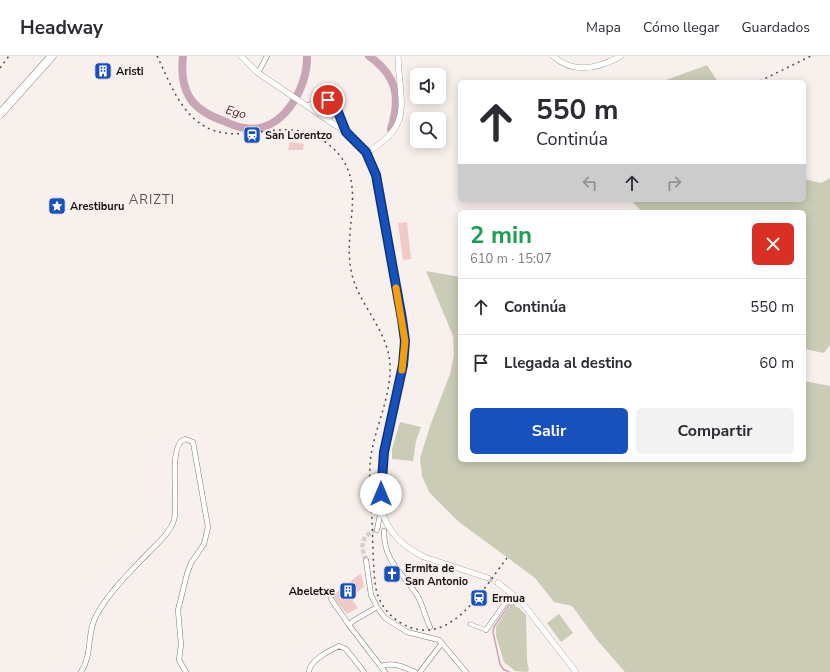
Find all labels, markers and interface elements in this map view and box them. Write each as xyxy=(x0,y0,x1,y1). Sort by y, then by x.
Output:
text: Headway xyxy=(20,15,103,41)
text: Mapa xyxy=(586,18,621,37)
text: Cómo llegar xyxy=(643,18,719,37)
text: Guardados xyxy=(741,18,810,37)
building icon: Aristi xyxy=(93,61,113,81)
place label: Aristi xyxy=(116,64,144,79)
map controls xyxy=(410,68,446,148)
button: sound xyxy=(410,68,446,104)
pin xyxy=(311,83,345,117)
icon: arrive xyxy=(317,89,339,111)
text: 550 m xyxy=(536,91,619,129)
icon: ahead xyxy=(470,96,522,148)
water label: Ego xyxy=(224,101,248,123)
button: search xyxy=(410,112,446,148)
station icon: San Lorentzo xyxy=(242,125,262,145)
text: Continúa xyxy=(536,127,608,151)
place label: San Lorentzo xyxy=(265,128,332,143)
icon: left xyxy=(579,172,601,194)
icon: ahead xyxy=(621,172,643,194)
icon: right xyxy=(663,172,685,194)
district label: ARIZTI xyxy=(129,191,175,209)
place icon: Arestiburu xyxy=(47,196,67,216)
place label: Arestiburu xyxy=(70,199,124,214)
text: 2 min xyxy=(470,219,532,251)
button: close xyxy=(752,223,794,265)
text: 610 m · 15:07 xyxy=(470,250,552,268)
icon: ahead xyxy=(470,296,492,318)
text: Continúa xyxy=(504,297,566,317)
text: 550 m xyxy=(750,297,794,317)
icon: arrive xyxy=(470,352,492,374)
text: Llegada al destino xyxy=(504,353,632,373)
text: 60 m xyxy=(759,353,794,373)
button: Salir xyxy=(470,408,628,454)
button: Compartir xyxy=(636,408,794,454)
position arrow xyxy=(360,473,402,515)
place label: Ermita de San Antonio xyxy=(405,561,468,589)
church icon: Ermita de San Antonio xyxy=(382,564,402,584)
building icon: Abeletxe xyxy=(338,581,358,601)
place label: Abeletxe xyxy=(289,584,335,599)
station icon: Ermua xyxy=(469,588,489,608)
place label: Ermua xyxy=(492,591,525,606)

